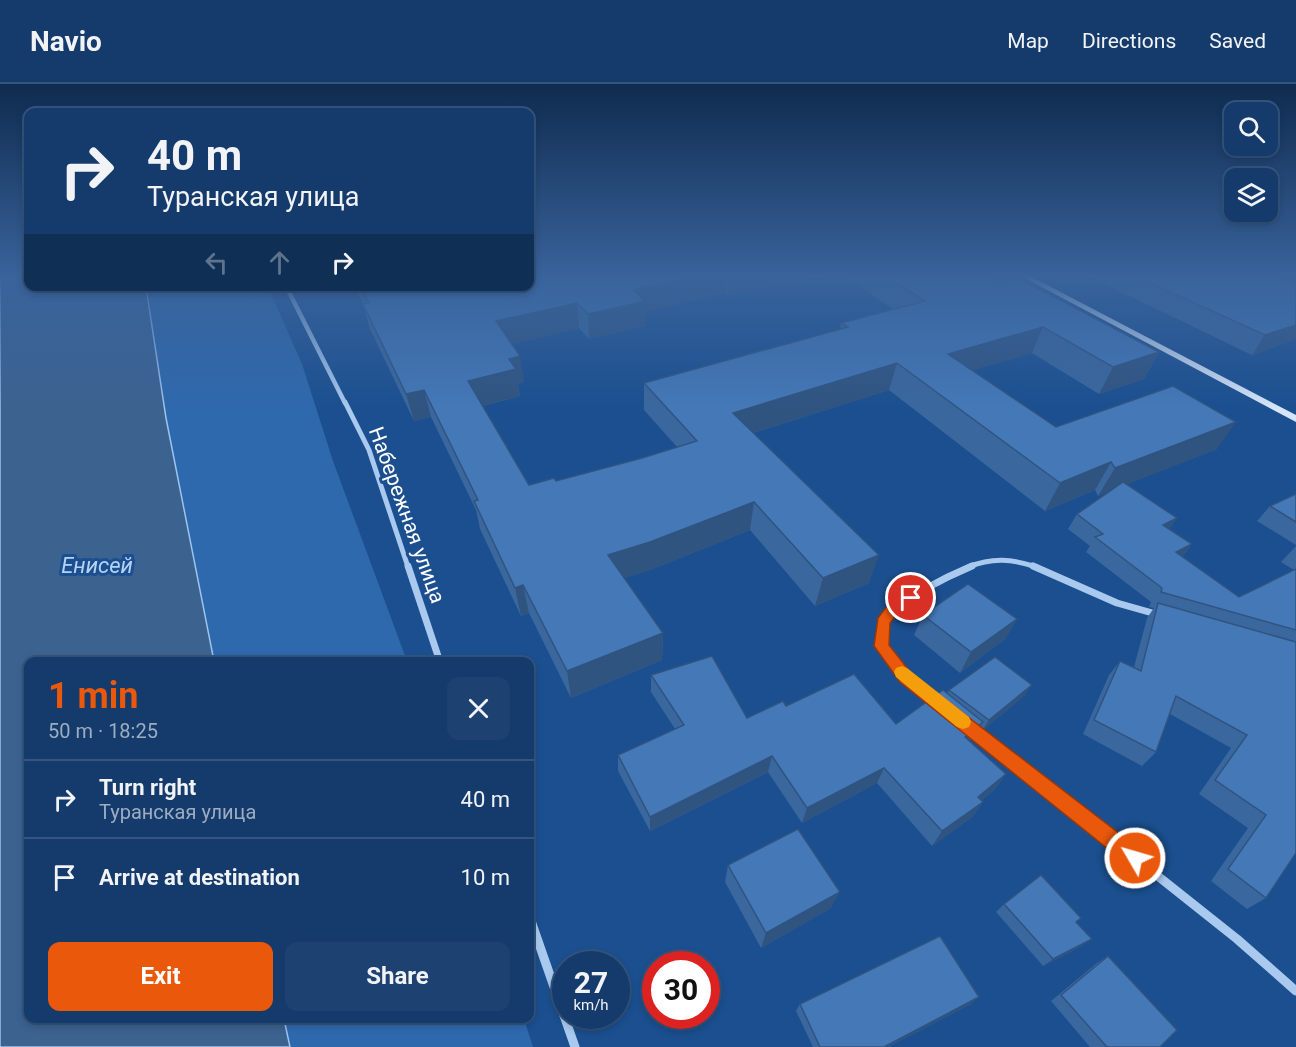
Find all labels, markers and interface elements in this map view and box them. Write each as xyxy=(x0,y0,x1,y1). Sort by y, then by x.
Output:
text: Navio xyxy=(30,25,102,58)
text: Map xyxy=(1007,29,1049,53)
text: Directions xyxy=(1082,29,1176,53)
text: Saved xyxy=(1209,29,1266,53)
map controls xyxy=(1224,102,1278,222)
button: search xyxy=(1224,102,1278,156)
text: 40 m xyxy=(147,131,242,180)
icon: right xyxy=(48,132,126,210)
button: layers xyxy=(1224,168,1278,222)
text: Туранская улица xyxy=(147,181,359,213)
icon: left xyxy=(200,246,233,279)
icon: ahead xyxy=(263,246,296,279)
icon: right xyxy=(326,246,359,279)
street label: Набережная улица xyxy=(364,423,450,607)
water label: Енисей xyxy=(61,553,133,578)
pin xyxy=(885,572,936,623)
icon: arrive xyxy=(894,581,927,614)
text: 1 min xyxy=(48,675,139,717)
button: close xyxy=(447,677,510,740)
text: 50 m · 18:25 xyxy=(48,719,158,743)
text: Turn right xyxy=(99,775,196,800)
icon: right xyxy=(48,783,81,816)
text: 40 m xyxy=(461,787,510,812)
text: Туранская улица xyxy=(99,800,256,824)
position arrow xyxy=(1103,826,1167,890)
icon: arrive xyxy=(48,861,81,894)
text: Arrive at destination xyxy=(99,865,300,890)
text: 10 m xyxy=(461,865,510,890)
button: Exit xyxy=(48,942,273,1011)
button: Share xyxy=(285,942,510,1011)
speed limit sign: 30 xyxy=(642,951,720,1029)
text: 27 xyxy=(574,965,608,1000)
text: km/h xyxy=(573,996,609,1014)

